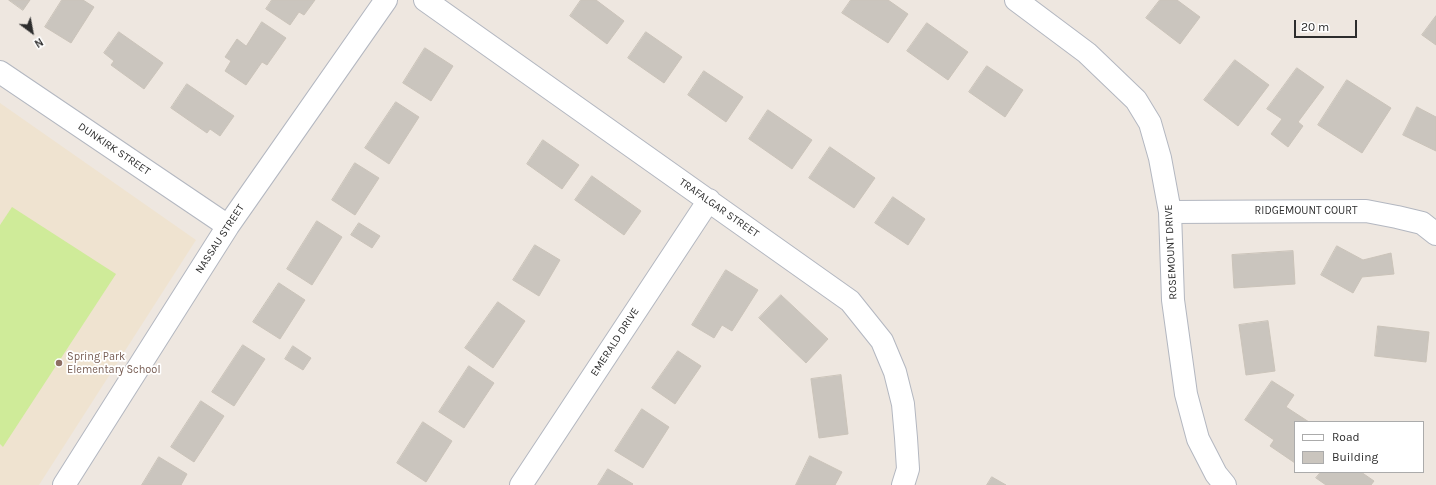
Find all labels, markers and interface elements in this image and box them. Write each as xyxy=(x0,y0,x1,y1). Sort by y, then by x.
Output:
north arrow xyxy=(12,12,52,52)
scale bar xyxy=(1296,12,1359,38)
text: 20 m xyxy=(1301,20,1329,34)
text: N xyxy=(32,35,45,50)
street label: DUNKIRK STREET xyxy=(75,120,153,178)
street label: TRAFALGAR STREET xyxy=(676,175,762,241)
street label: NASSAU STREET xyxy=(193,202,247,276)
street label: ROSEMOUNT DRIVE xyxy=(1162,204,1180,300)
street label: RIDGEMOUNT COURT xyxy=(1255,204,1357,218)
street label: EMERALD DRIVE xyxy=(588,305,642,379)
place label: Spring Park Elementary School xyxy=(67,350,160,376)
marker: Spring Park Elementary School xyxy=(54,358,64,368)
legend xyxy=(1294,421,1424,473)
text: Road xyxy=(1332,430,1360,444)
text: Building xyxy=(1332,450,1378,464)

